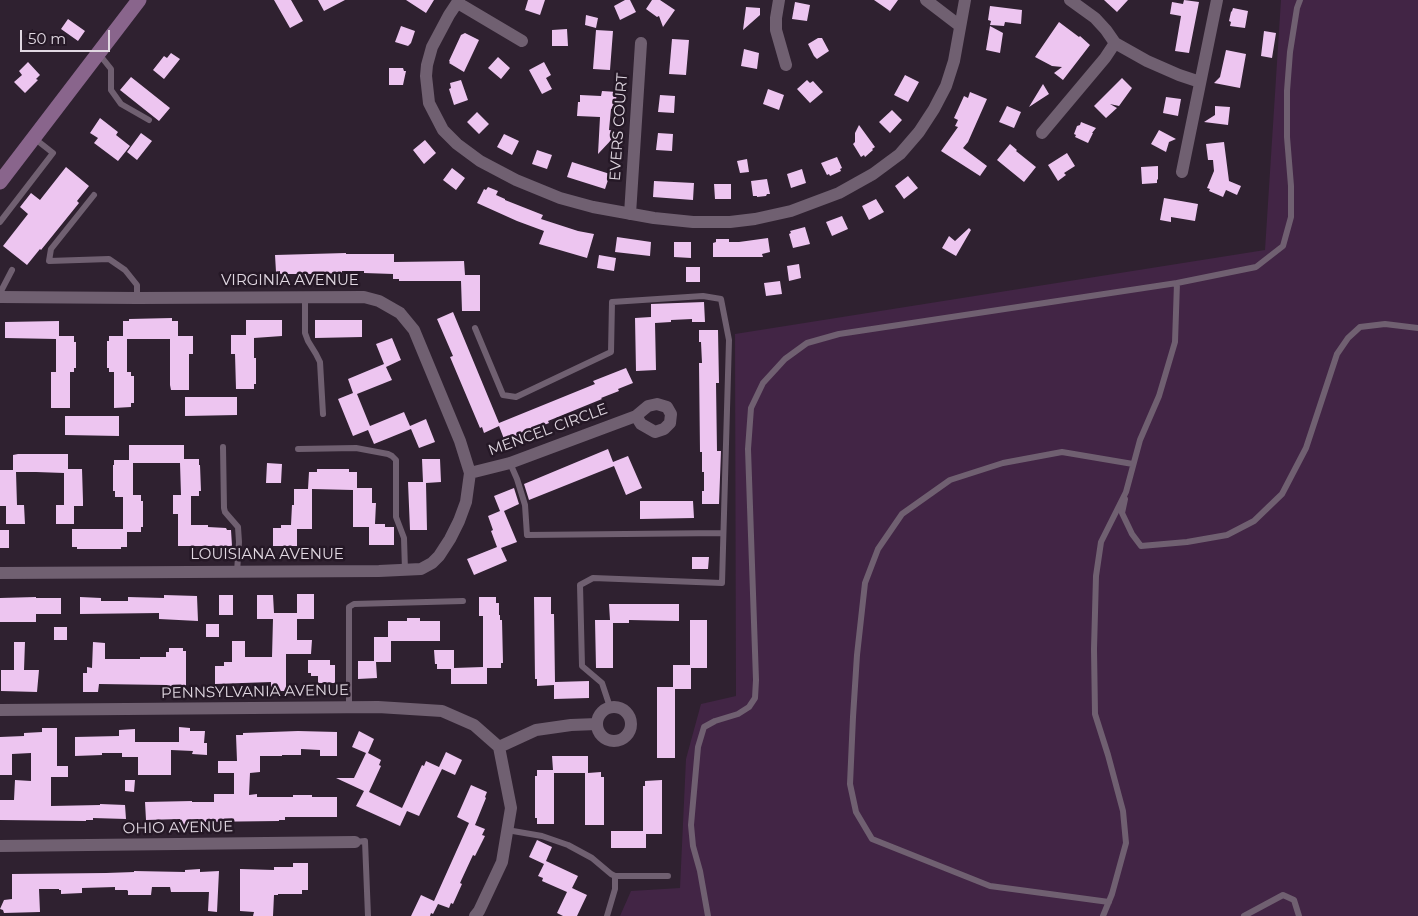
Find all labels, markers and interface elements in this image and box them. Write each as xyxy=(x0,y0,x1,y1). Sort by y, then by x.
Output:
scale bar xyxy=(22,20,112,52)
text: 50 m xyxy=(28,29,66,48)
street label: EVERS COURT xyxy=(606,72,632,182)
street label: VIRGINIA AVENUE xyxy=(221,272,359,290)
street label: MENCEL CIRCLE xyxy=(486,400,610,460)
street label: LOUISIANA AVENUE xyxy=(190,546,344,564)
street label: PENNSYLVANIA AVENUE xyxy=(161,681,349,703)
street label: OHIO AVENUE xyxy=(123,818,233,838)

